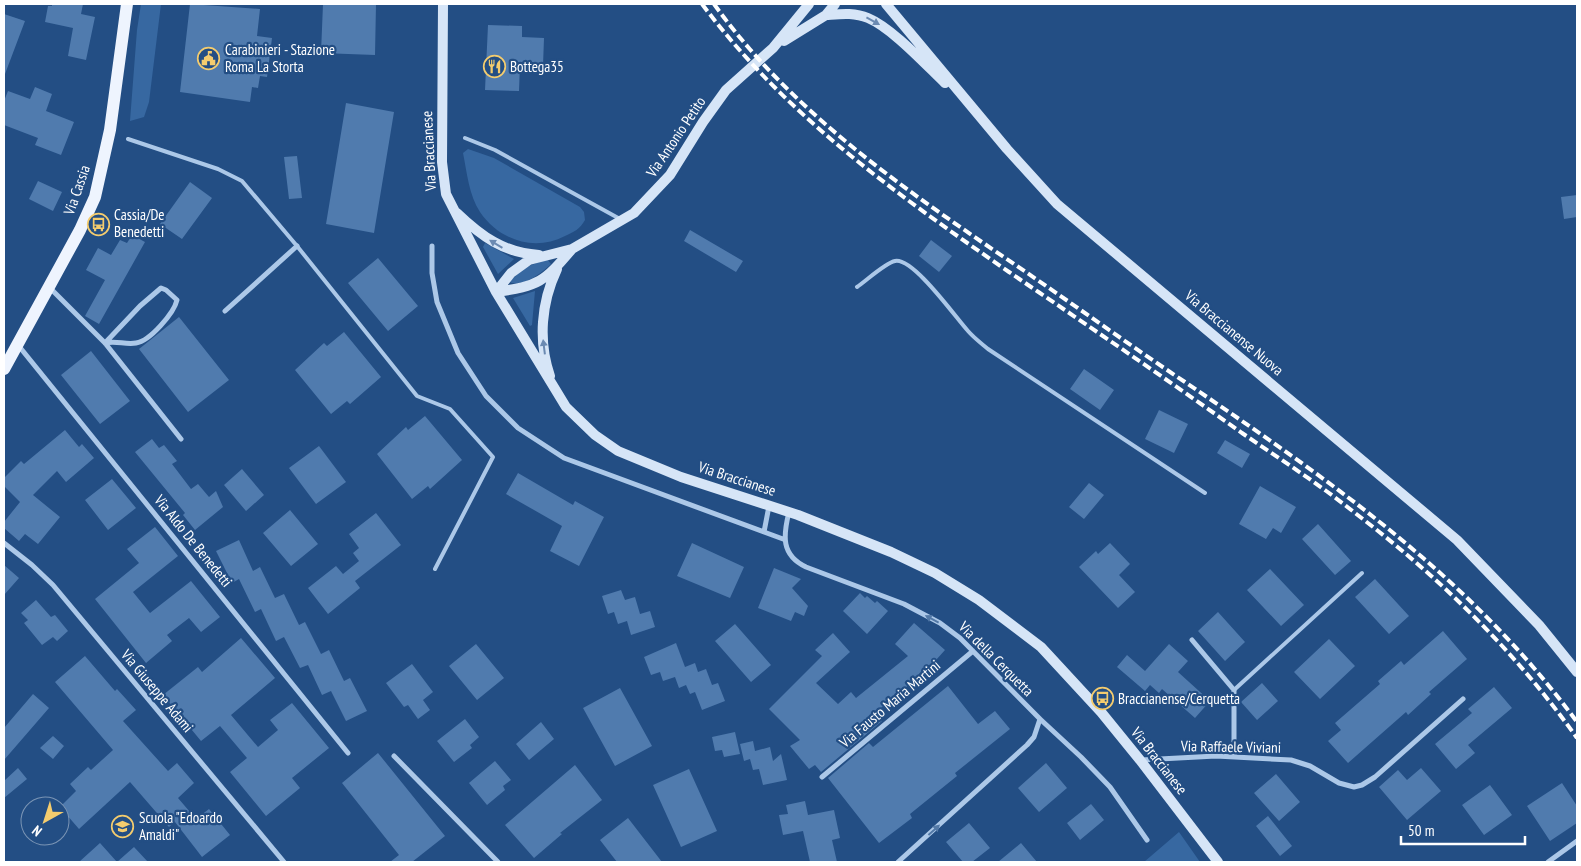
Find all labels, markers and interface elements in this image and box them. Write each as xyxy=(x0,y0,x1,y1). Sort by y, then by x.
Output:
one-way arrow xyxy=(866,17,879,26)
place label: Carabinieri - Stazione Roma La Storta xyxy=(225,40,335,76)
public building icon: Carabinieri - Stazione Roma La Storta xyxy=(197,47,221,71)
restaurant icon: Bottega35 xyxy=(482,55,506,79)
place label: Bottega35 xyxy=(510,57,564,76)
street label: Via Antonio Petito xyxy=(641,93,709,181)
street label: Via Braccianese xyxy=(417,110,440,193)
street label: Via Cassia xyxy=(59,162,94,218)
place label: Cassia/De Benedetti xyxy=(114,205,165,241)
bus stop icon: Cassia/De Benedetti xyxy=(86,212,110,236)
one-way arrow xyxy=(489,239,502,248)
street label: Via Braccianense Nuova xyxy=(1180,285,1287,379)
one-way arrow xyxy=(540,339,548,355)
street label: Via Braccianese xyxy=(695,457,778,500)
street label: Via Aldo De Benedetti xyxy=(150,490,236,591)
one-way arrow xyxy=(925,615,940,623)
street label: Via della Cerquetta xyxy=(954,616,1038,700)
street label: Via Giuseppe Adami xyxy=(117,645,198,736)
street label: Via Fausto Maria Martini xyxy=(834,656,944,752)
bus stop icon: Braccianense/Cerquetta xyxy=(1090,687,1114,711)
place label: Braccianense/Cerquetta xyxy=(1118,689,1240,708)
street label: Via Braccianese xyxy=(1127,722,1192,798)
street label: Via Raffaele Viviani xyxy=(1180,736,1281,757)
north arrow xyxy=(20,796,70,846)
place label: Scuola "Edoardo Amaldi" xyxy=(139,808,222,844)
scale bar xyxy=(1401,814,1525,846)
school or university icon: Scuola "Edoardo Amaldi" xyxy=(111,815,135,839)
text: 50 m xyxy=(1408,821,1434,840)
text: N xyxy=(28,822,45,840)
one-way arrow xyxy=(928,824,941,835)

